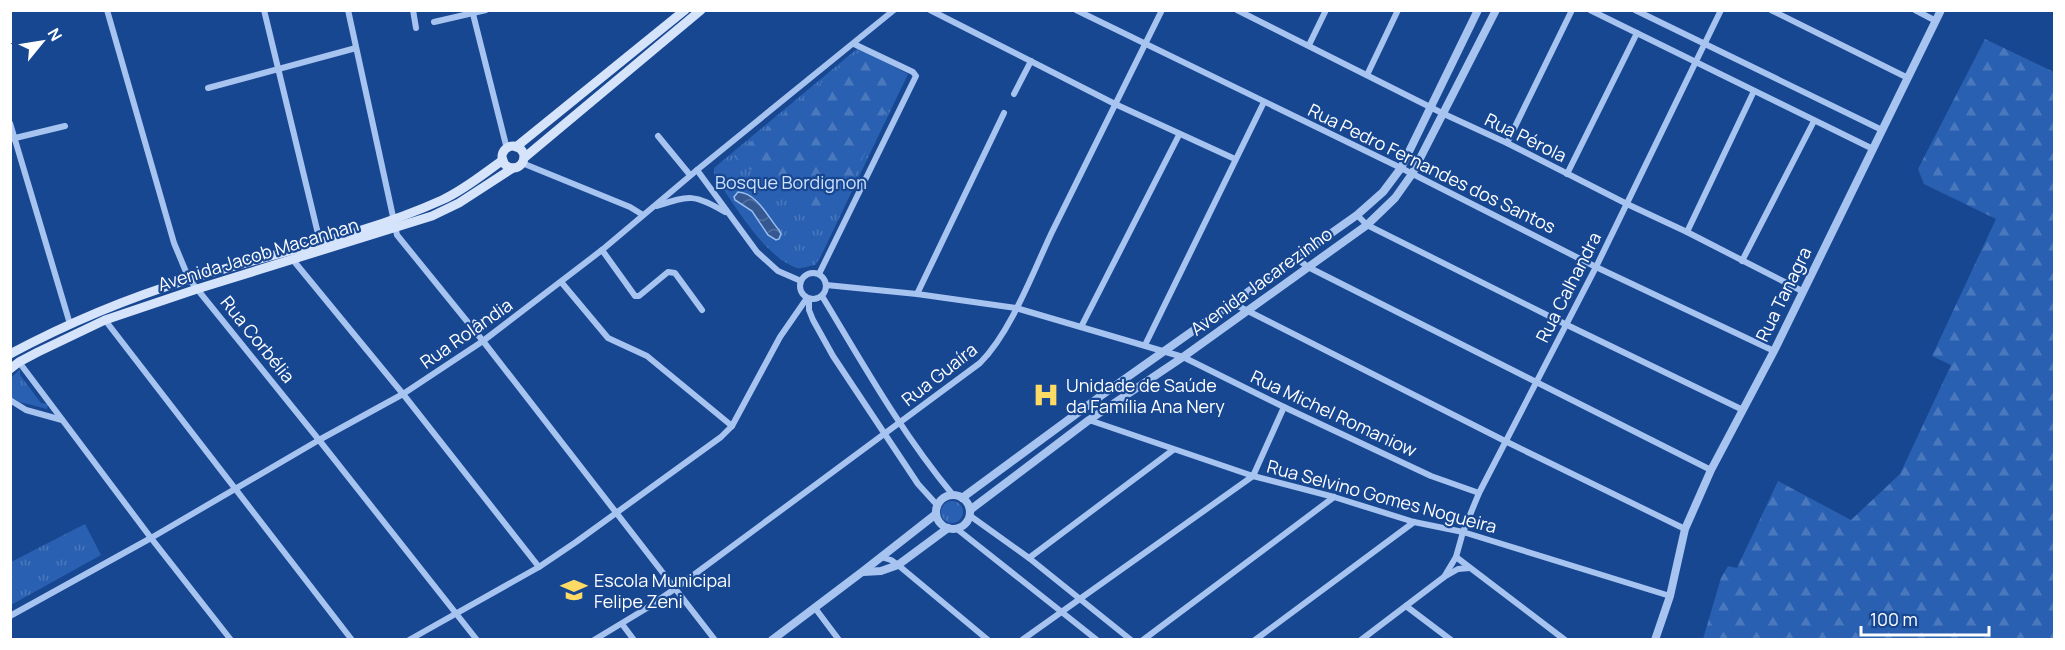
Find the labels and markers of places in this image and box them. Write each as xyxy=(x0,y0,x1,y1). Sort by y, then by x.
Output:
place label: Unidade de Saúde da Família Ana Nery xyxy=(1066,373,1225,418)
hospital icon: Unidade de Saúde da Família Ana Nery xyxy=(1031,380,1061,410)
place label: Escola Municipal Felipe Zeni xyxy=(594,568,731,613)
school or university icon: Escola Municipal Felipe Zeni xyxy=(559,575,589,605)

